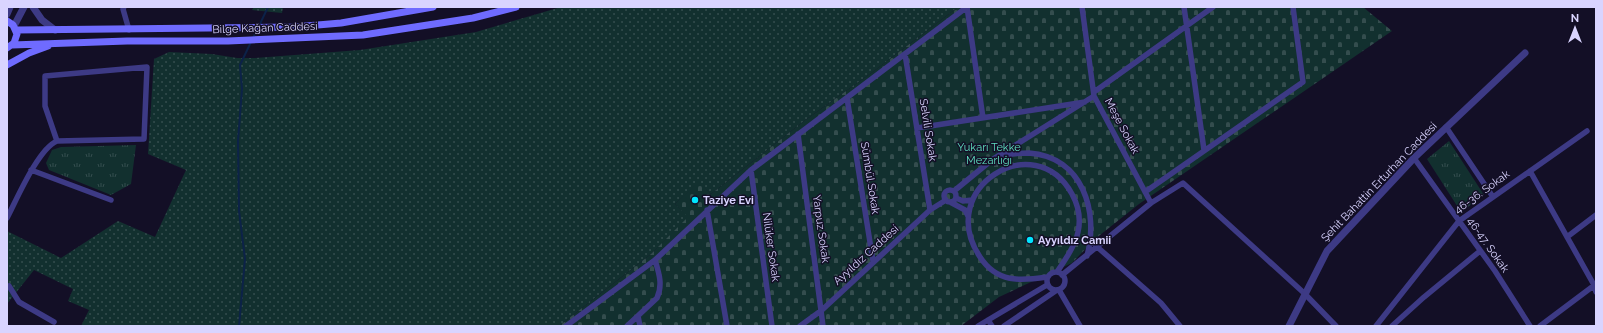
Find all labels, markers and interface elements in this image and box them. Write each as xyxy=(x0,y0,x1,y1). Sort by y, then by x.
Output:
north arrow xyxy=(1555,8,1595,48)
text: N xyxy=(1571,12,1579,25)
street label: Bilge Kağan Caddesi xyxy=(212,20,318,36)
street label: Meşe Sokak xyxy=(1102,96,1142,156)
street label: Selvili Sokak xyxy=(917,98,939,162)
street label: Şehit Bahattin Erturhan Caddesi xyxy=(1319,120,1439,244)
street label: Sümbül Sokak xyxy=(858,141,882,215)
park label: Yukarı Tekke Mezarlığı xyxy=(957,141,1021,167)
street label: 46-36. Sokak xyxy=(1452,167,1512,216)
place label: Taziye Evi xyxy=(703,194,754,207)
street label: Yarpuz Sokak xyxy=(810,194,832,264)
marker: Taziye Evi xyxy=(690,195,700,205)
street label: Nilüker Sokak xyxy=(760,212,782,283)
street label: 46-47. Sokak xyxy=(1464,215,1512,275)
street label: Ayyıldız Caddesi xyxy=(831,222,901,288)
place label: Ayyıldız Camii xyxy=(1038,234,1111,247)
marker: Ayyıldız Camii xyxy=(1025,235,1035,245)

